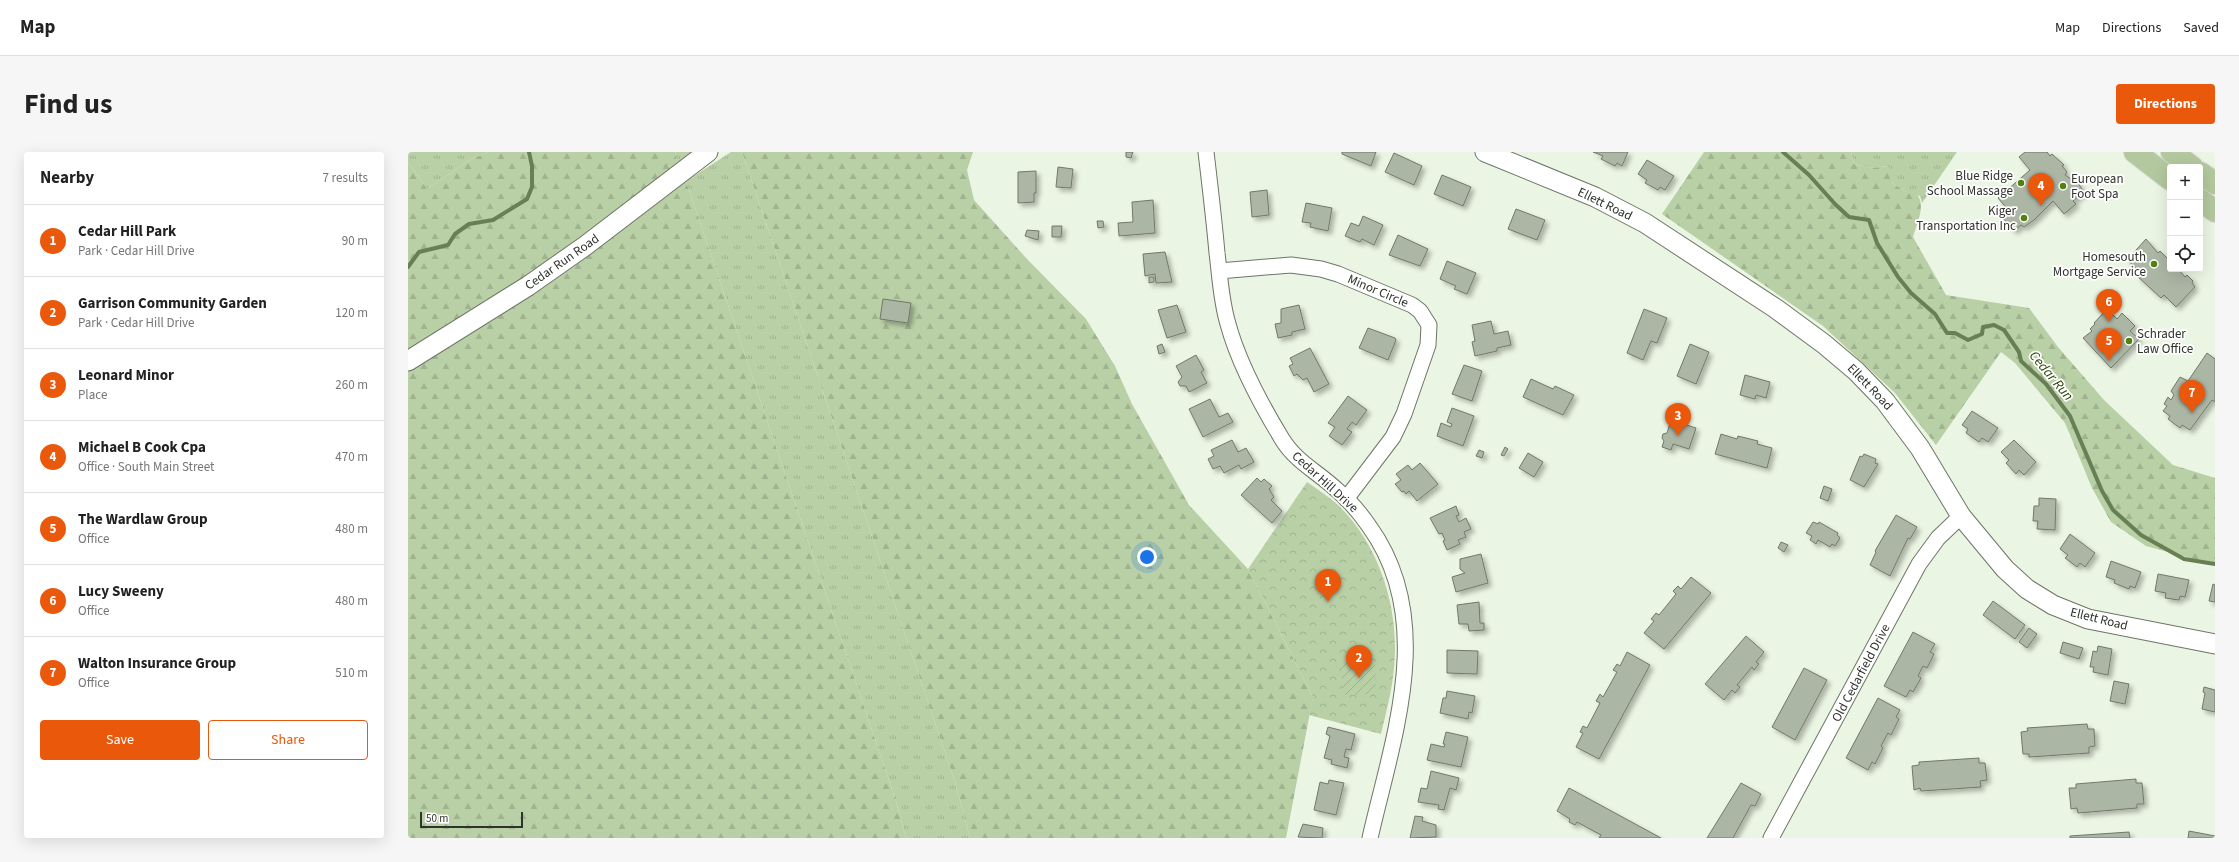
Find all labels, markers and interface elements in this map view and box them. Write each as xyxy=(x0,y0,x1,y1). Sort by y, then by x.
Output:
text: Map xyxy=(20,14,55,41)
text: Map xyxy=(2055,18,2080,38)
text: Directions xyxy=(2102,18,2161,38)
text: Saved xyxy=(2183,18,2219,38)
text: Find us xyxy=(24,84,112,124)
button: Directions xyxy=(2116,84,2215,124)
map controls xyxy=(2167,164,2203,272)
button: + xyxy=(2167,164,2203,200)
text: Nearby xyxy=(40,166,94,190)
place label: Blue Ridge School Massage xyxy=(1927,167,2013,200)
text: 7 results xyxy=(323,169,368,187)
place label: European Foot Spa xyxy=(2071,170,2124,203)
pin: 4 xyxy=(2028,173,2054,206)
marker: Blue Ridge School Massage xyxy=(2016,178,2026,188)
marker: European Foot Spa xyxy=(2058,181,2068,191)
street label: Ellett Road xyxy=(1575,183,1635,225)
button: − xyxy=(2167,200,2203,236)
place label: Kiger Transportation Inc xyxy=(1916,202,2016,235)
marker: Kiger Transportation Inc xyxy=(2019,213,2029,223)
text: Cedar Hill Park xyxy=(78,221,176,242)
street label: Cedar Run Road xyxy=(521,230,603,294)
text: 1 xyxy=(50,232,56,250)
text: 90 m xyxy=(342,232,368,250)
button: locate xyxy=(2167,236,2203,272)
text: Park · Cedar Hill Drive xyxy=(78,242,195,260)
place label: Homesouth Mortgage Service xyxy=(2053,248,2146,281)
marker: Homesouth Mortgage Service xyxy=(2149,259,2159,269)
street label: Minor Circle xyxy=(1345,270,1411,312)
pin: 6 xyxy=(2096,289,2122,322)
text: Garrison Community Garden xyxy=(78,293,267,314)
text: 2 xyxy=(50,304,56,322)
text: 120 m xyxy=(335,304,368,322)
text: Park · Cedar Hill Drive xyxy=(78,314,195,332)
place label: Schrader Law Office xyxy=(2137,325,2193,358)
pin: 5 xyxy=(2096,328,2122,361)
marker: Schrader Law Office xyxy=(2124,336,2134,346)
water label: Cedar Run xyxy=(2024,347,2078,405)
street label: Ellett Road xyxy=(1843,360,1897,414)
text: Leonard Minor xyxy=(78,365,174,386)
text: 3 xyxy=(50,376,56,394)
text: 260 m xyxy=(335,376,368,394)
pin: 7 xyxy=(2179,380,2205,413)
text: Place xyxy=(78,386,107,404)
pin: 3 xyxy=(1665,403,1691,436)
text: Michael B Cook Cpa xyxy=(78,437,206,458)
street label: Cedar Hill Drive xyxy=(1288,447,1362,517)
text: 4 xyxy=(50,448,56,466)
text: 470 m xyxy=(335,448,368,466)
text: Office · South Main Street xyxy=(78,458,214,476)
text: The Wardlaw Group xyxy=(78,509,208,530)
text: 5 xyxy=(50,520,56,538)
text: 480 m xyxy=(335,520,368,538)
text: Office xyxy=(78,530,109,548)
your location xyxy=(1137,547,1157,567)
pin: 1 xyxy=(1315,569,1341,602)
text: Lucy Sweeny xyxy=(78,581,164,602)
text: 6 xyxy=(50,592,56,610)
text: 480 m xyxy=(335,592,368,610)
text: Office xyxy=(78,602,109,620)
street label: Ellett Road xyxy=(2068,603,2130,635)
street label: Old Cedarfield Drive xyxy=(1828,621,1894,725)
pin: 2 xyxy=(1346,645,1372,678)
text: Walton Insurance Group xyxy=(78,653,236,674)
text: 7 xyxy=(50,664,56,682)
text: 510 m xyxy=(335,664,368,682)
text: Office xyxy=(78,674,109,692)
button: Save xyxy=(40,720,200,760)
button: Share xyxy=(208,720,368,760)
scale bar xyxy=(420,810,523,829)
text: 50 m xyxy=(426,811,448,826)

